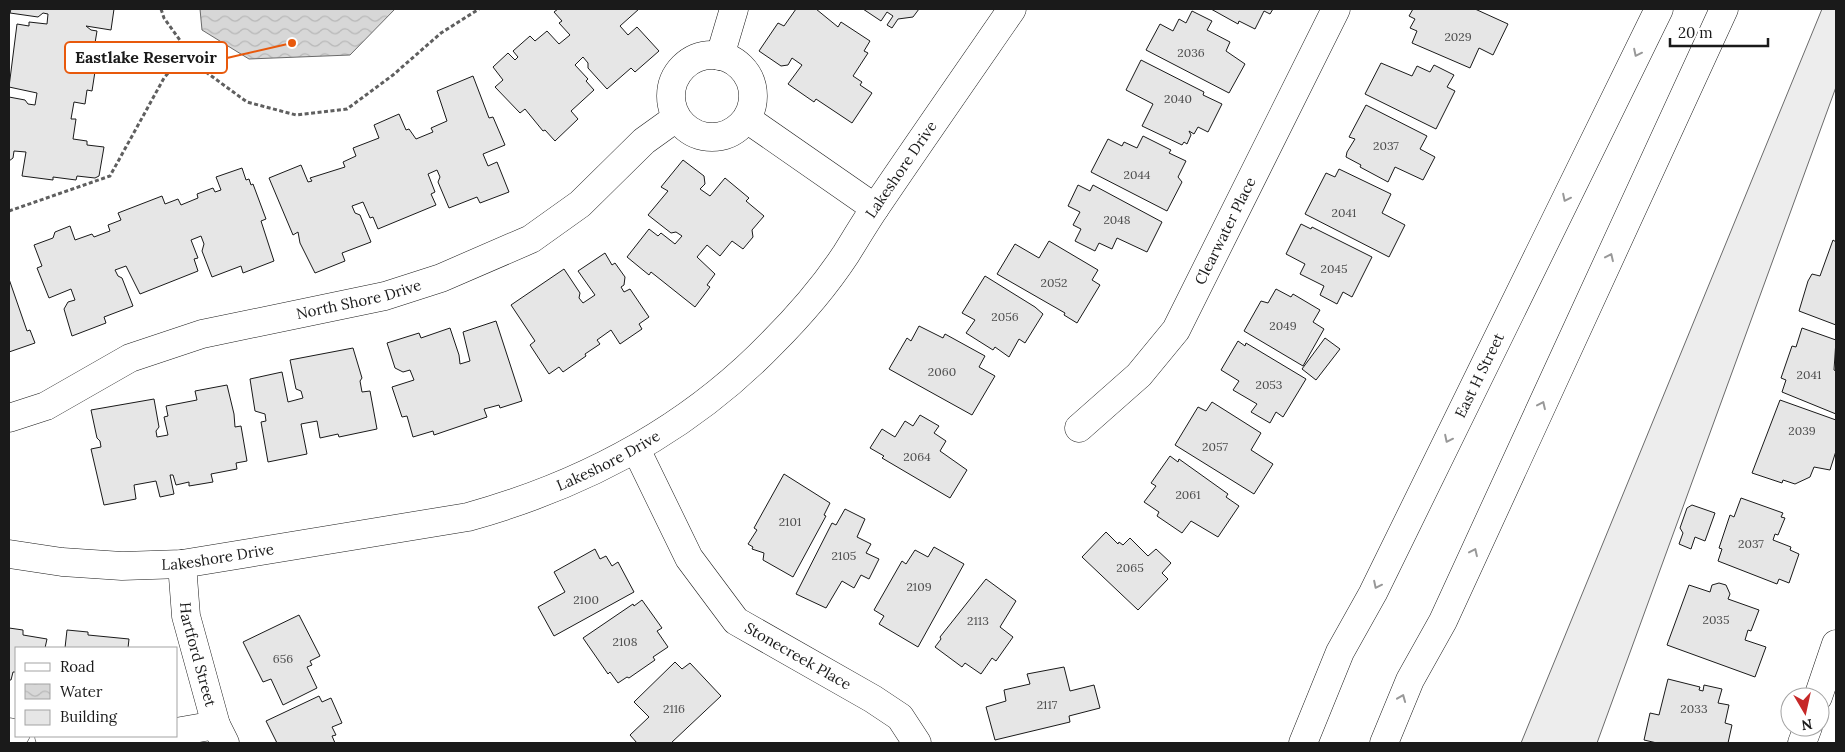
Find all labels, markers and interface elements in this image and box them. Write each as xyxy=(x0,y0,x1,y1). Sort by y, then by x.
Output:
scale bar xyxy=(1670,15,1768,47)
text: 20 m xyxy=(1678,23,1713,42)
house number: 2029 xyxy=(1444,29,1472,44)
callout: Eastlake Reservoir xyxy=(65,42,227,73)
house number: 2036 xyxy=(1177,45,1205,60)
text: Eastlake Reservoir xyxy=(75,47,217,67)
one-way arrow xyxy=(1633,47,1643,56)
house number: 2040 xyxy=(1164,91,1192,106)
street label: Lakeshore Drive xyxy=(861,117,941,221)
house number: 2037 xyxy=(1373,138,1399,153)
house number: 2044 xyxy=(1124,167,1151,182)
street label: Clearwater Place xyxy=(1190,174,1260,288)
one-way arrow xyxy=(1562,193,1572,202)
house number: 2041 xyxy=(1332,205,1356,220)
house number: 2048 xyxy=(1103,212,1131,227)
one-way arrow xyxy=(1603,253,1614,262)
house number: 2045 xyxy=(1321,261,1347,276)
street label: North Shore Drive xyxy=(295,275,423,323)
house number: 2052 xyxy=(1041,275,1067,290)
house number: 2056 xyxy=(991,309,1019,324)
house number: 2049 xyxy=(1269,318,1297,333)
street label: East H Street xyxy=(1450,330,1508,421)
house number: 2060 xyxy=(928,364,956,379)
house number: 2041 xyxy=(1797,367,1821,382)
house number: 2053 xyxy=(1255,377,1283,392)
one-way arrow xyxy=(1536,401,1546,410)
house number: 2039 xyxy=(1788,423,1816,438)
street label: Lakeshore Drive xyxy=(554,426,663,495)
one-way arrow xyxy=(1444,434,1454,443)
house number: 2057 xyxy=(1202,439,1228,454)
house number: 2064 xyxy=(903,449,931,464)
house number: 2061 xyxy=(1175,487,1201,502)
house number: 2101 xyxy=(779,514,801,529)
house number: 2037 xyxy=(1738,536,1764,551)
street label: Lakeshore Drive xyxy=(161,539,275,574)
house number: 2105 xyxy=(832,548,856,563)
one-way arrow xyxy=(1468,548,1478,557)
house number: 2065 xyxy=(1116,560,1144,575)
house number: 2109 xyxy=(906,579,932,594)
one-way arrow xyxy=(1373,579,1383,588)
house number: 2100 xyxy=(573,592,599,607)
street label: Hartford Street xyxy=(176,601,221,709)
house number: 2035 xyxy=(1702,612,1730,627)
house number: 2113 xyxy=(967,613,989,628)
street label: Stonecreek Place xyxy=(741,618,855,694)
house number: 2108 xyxy=(612,634,638,649)
legend xyxy=(15,647,178,737)
house number: 656 xyxy=(273,651,293,666)
text: Road xyxy=(60,657,95,676)
text: Water xyxy=(60,682,103,701)
north arrow xyxy=(1780,687,1830,737)
one-way arrow xyxy=(1396,694,1407,703)
house number: 2117 xyxy=(1037,697,1058,712)
house number: 2116 xyxy=(663,701,685,716)
house number: 2033 xyxy=(1680,701,1708,716)
text: Building xyxy=(60,707,118,726)
text: N xyxy=(1800,715,1814,735)

